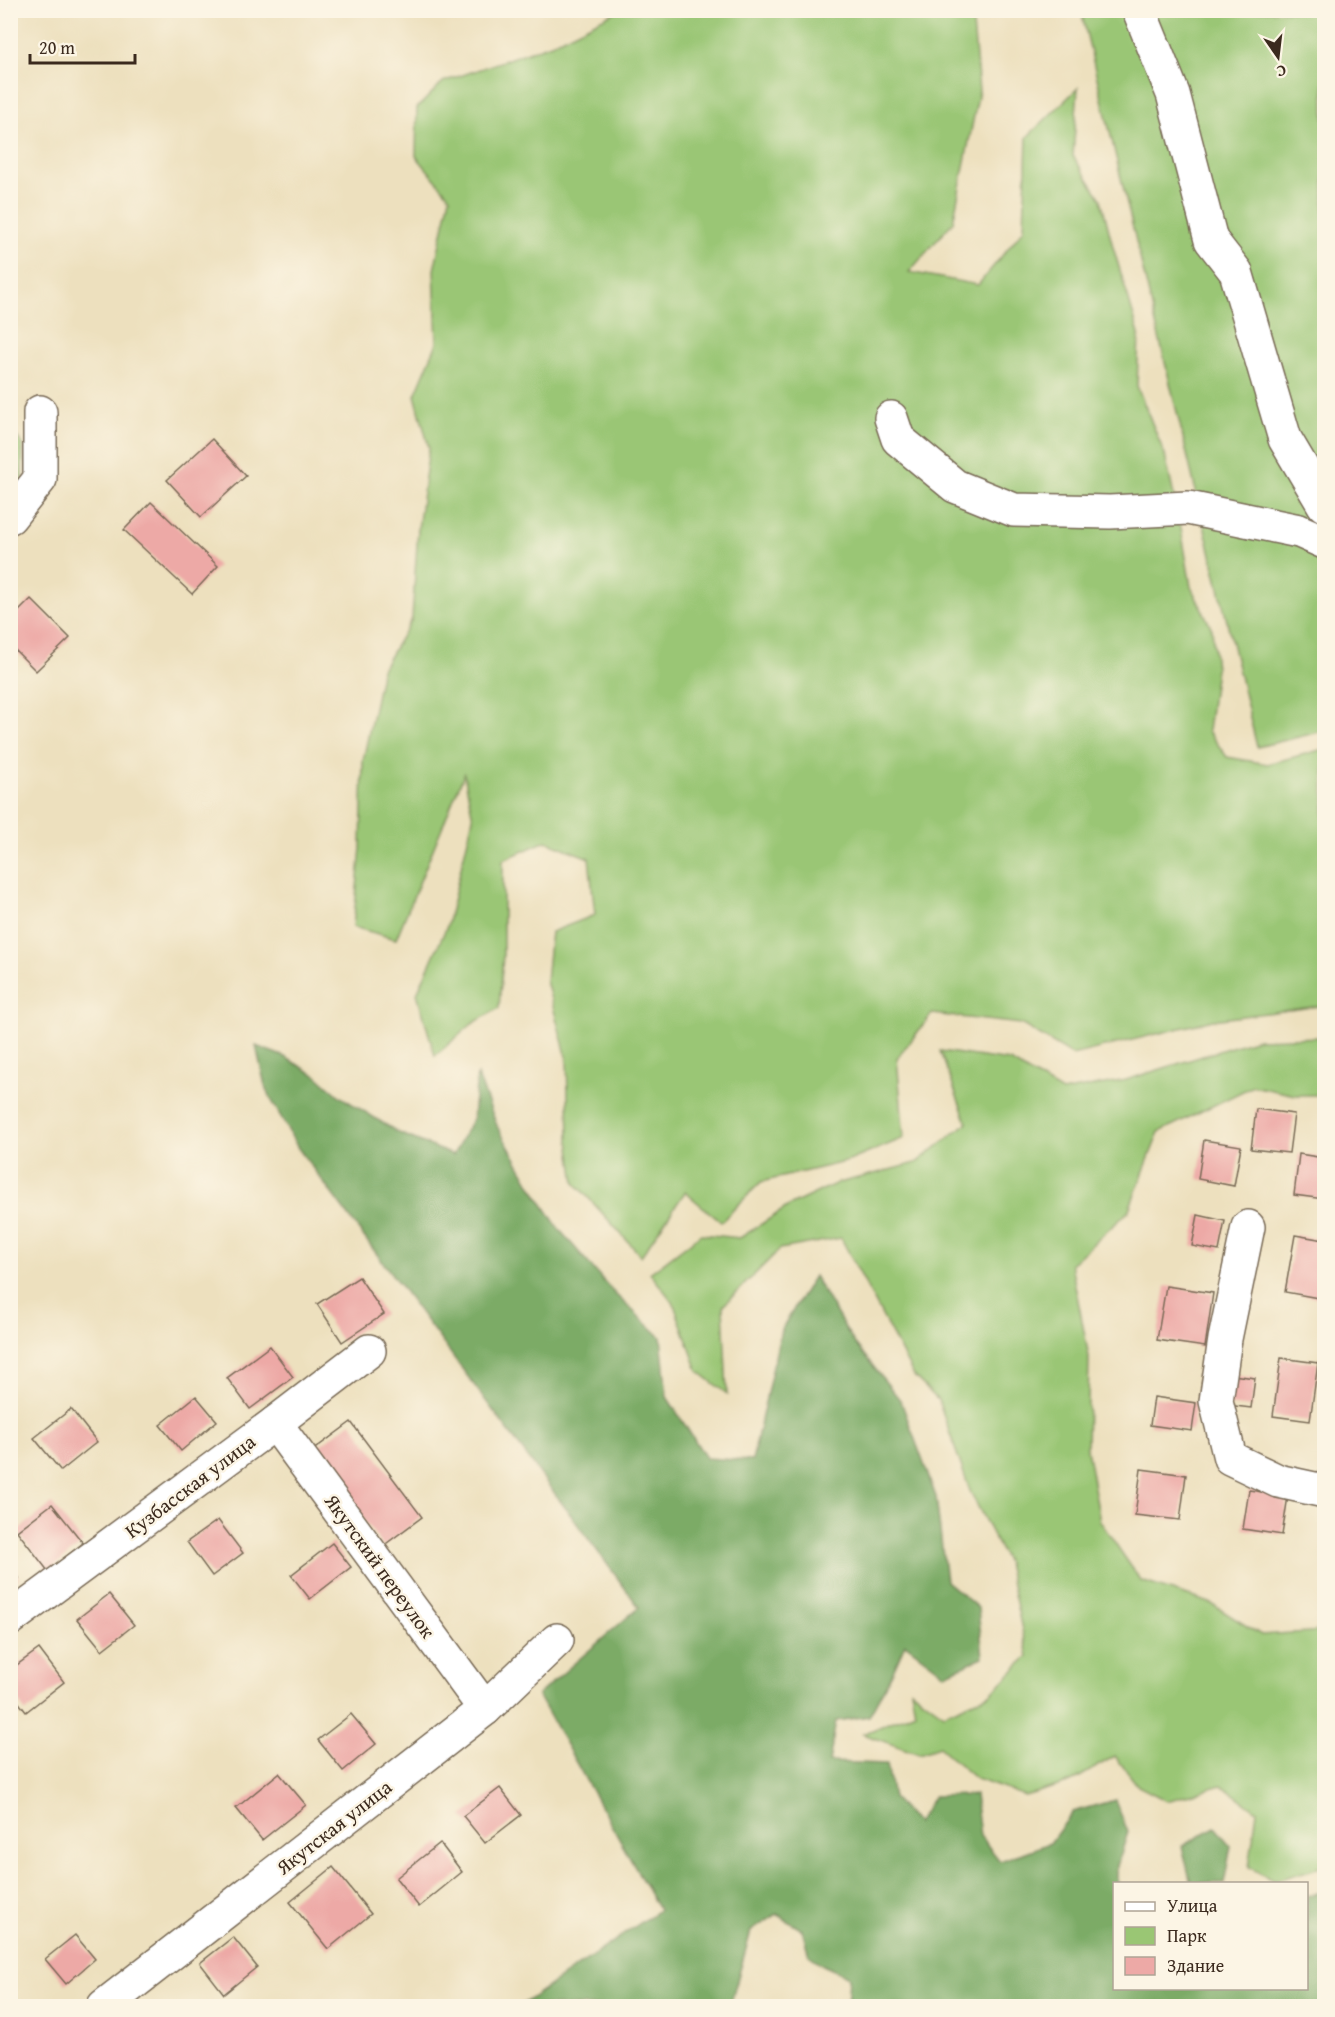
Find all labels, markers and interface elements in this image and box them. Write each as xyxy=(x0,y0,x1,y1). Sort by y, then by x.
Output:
scale bar xyxy=(30,27,135,65)
north arrow xyxy=(1248,27,1308,87)
text: 20 m xyxy=(39,34,75,61)
text: С xyxy=(1274,59,1289,84)
street label: Кузбасская улица xyxy=(118,1426,262,1544)
street label: Якутский переулок xyxy=(317,1487,443,1644)
street label: Якутская улица xyxy=(269,1772,398,1882)
legend xyxy=(1113,1882,1308,1990)
text: Улица xyxy=(1167,1892,1218,1919)
text: Парк xyxy=(1167,1922,1207,1949)
text: Здание xyxy=(1167,1952,1224,1979)

